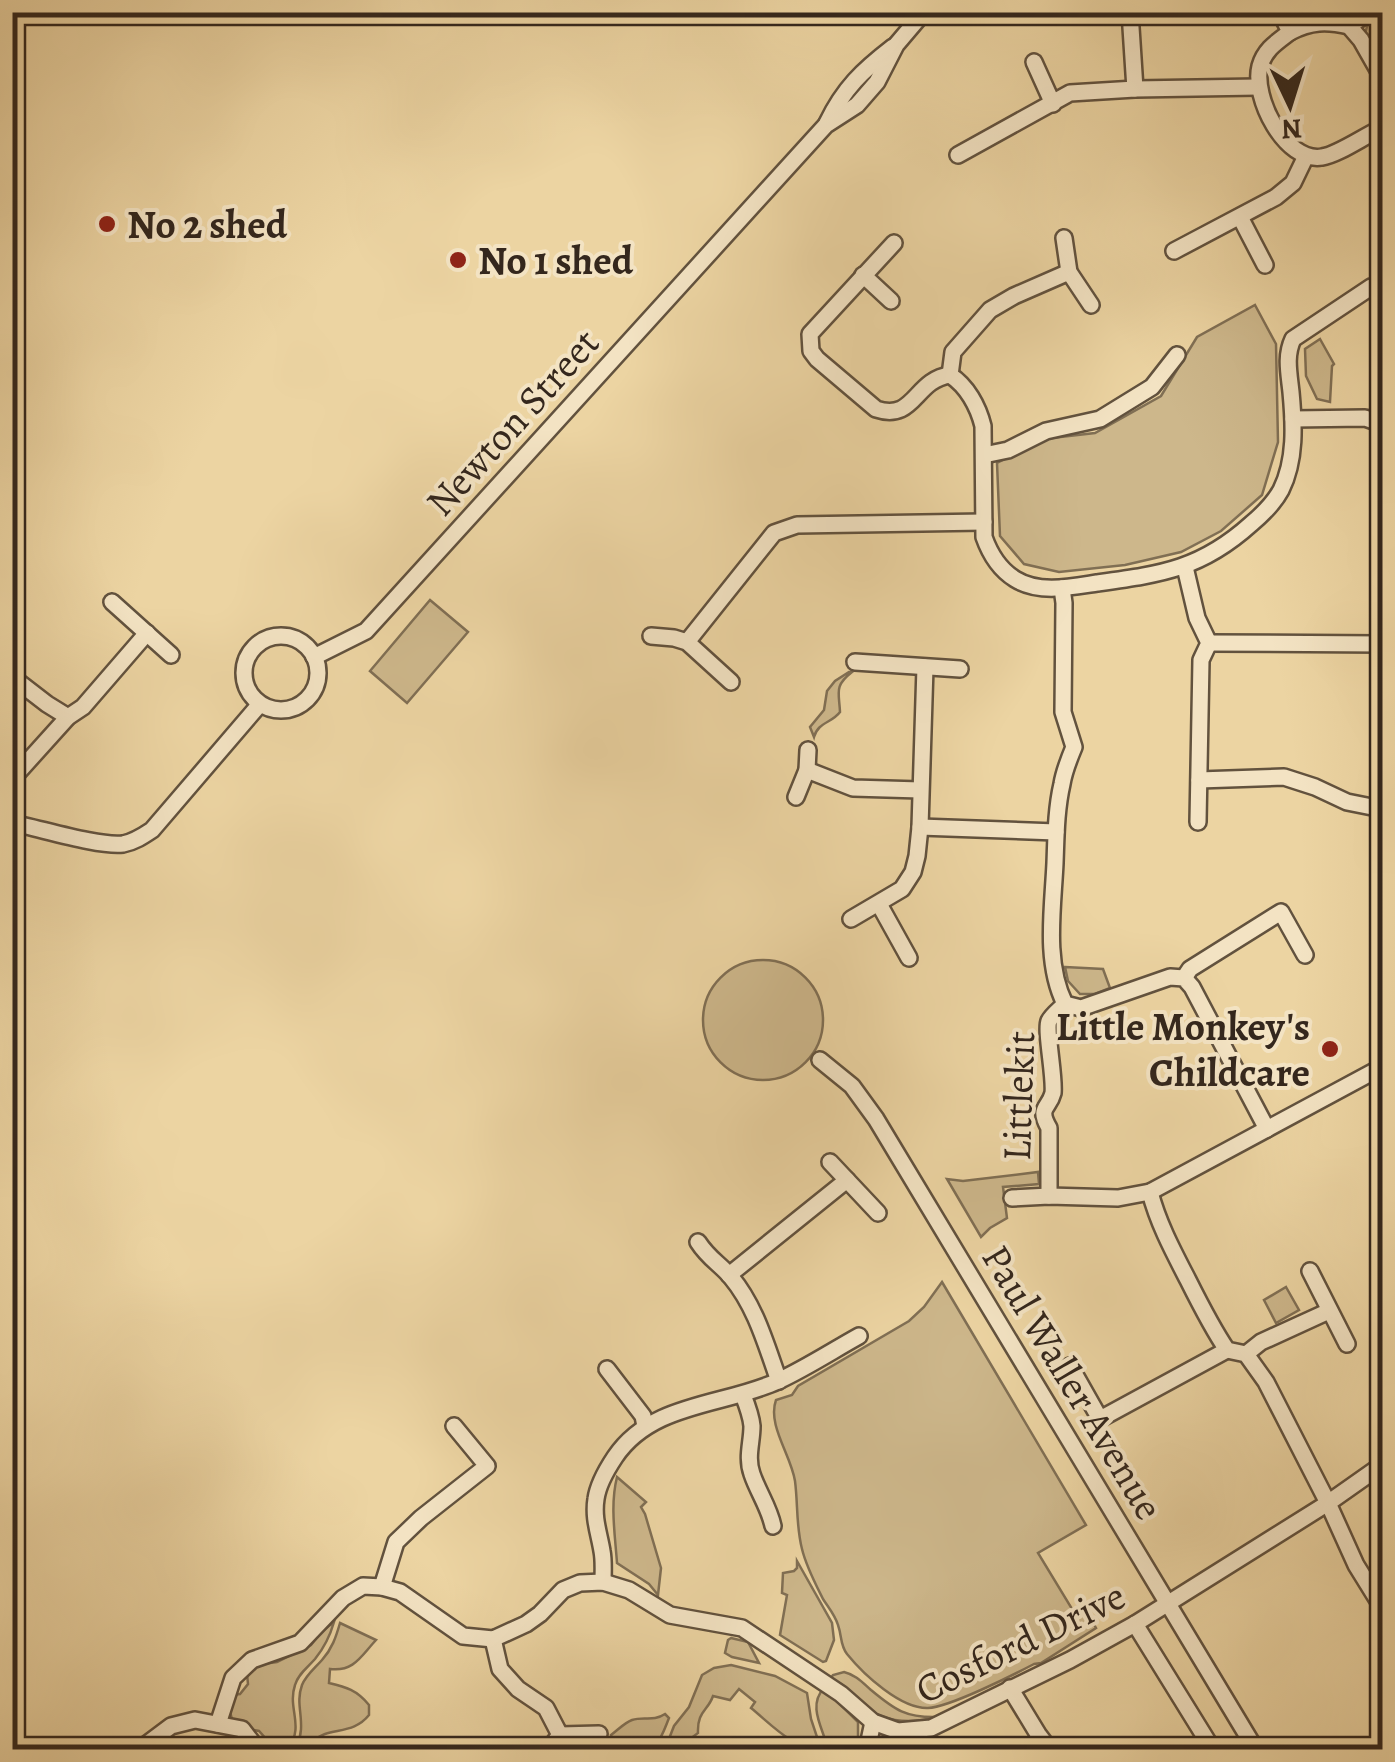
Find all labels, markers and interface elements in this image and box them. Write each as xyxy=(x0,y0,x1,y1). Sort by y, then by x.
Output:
north arrow xyxy=(1240,55,1340,155)
text: N xyxy=(1280,109,1303,149)
place label: No 2 shed xyxy=(127,197,288,252)
marker: No 2 shed xyxy=(96,213,118,235)
place label: No 1 shed xyxy=(478,233,634,288)
marker: No 1 shed xyxy=(447,249,469,271)
street label: Newton Street xyxy=(413,316,612,528)
place label: Little Monkey's Childcare xyxy=(1056,999,1310,1100)
street label: Littlekit xyxy=(989,1030,1048,1162)
marker: Little Monkey's Childcare xyxy=(1319,1038,1341,1060)
street label: Paul Waller Avenue xyxy=(969,1234,1176,1530)
street label: Cosford Drive xyxy=(906,1568,1134,1717)

